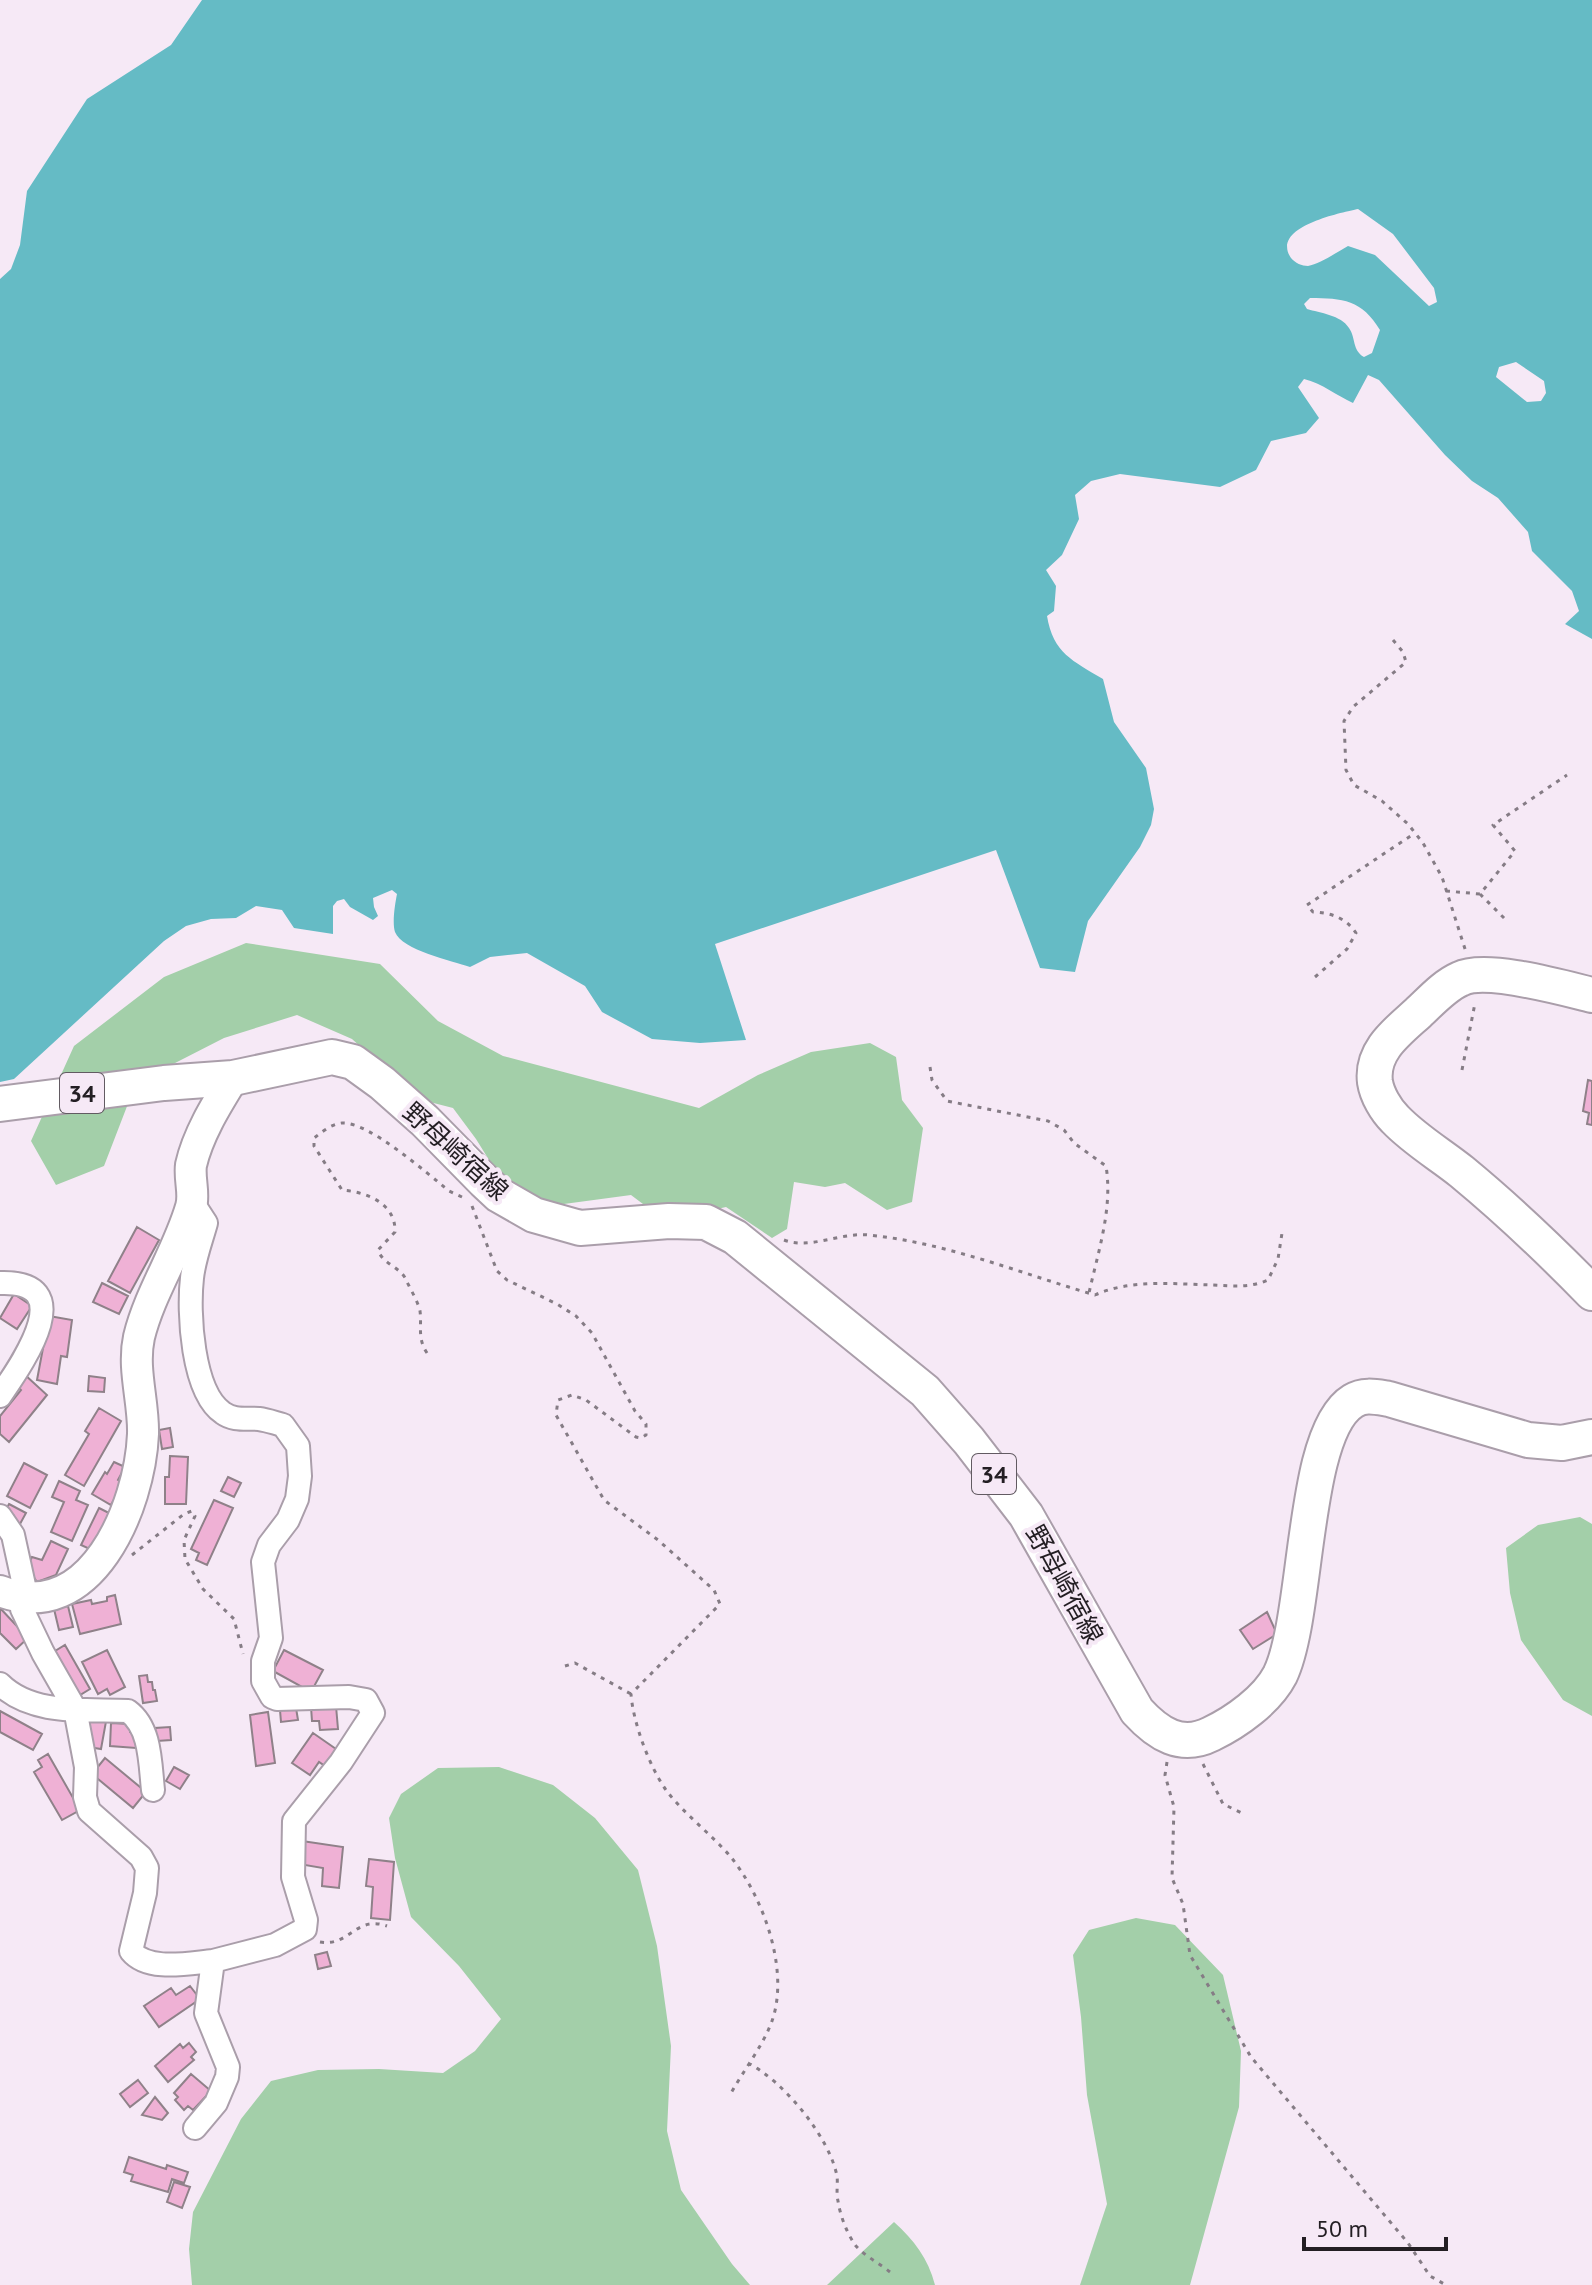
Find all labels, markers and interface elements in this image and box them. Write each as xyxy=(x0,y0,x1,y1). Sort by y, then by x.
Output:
road number: 34 xyxy=(60,1073,104,1113)
street label: 野母崎宿線 xyxy=(397,1095,515,1207)
road number: 34 xyxy=(972,1454,1016,1494)
street label: 野母崎宿線 xyxy=(1019,1519,1111,1649)
scale bar xyxy=(1304,2201,1446,2251)
text: 50 m xyxy=(1316,2213,1368,2244)

